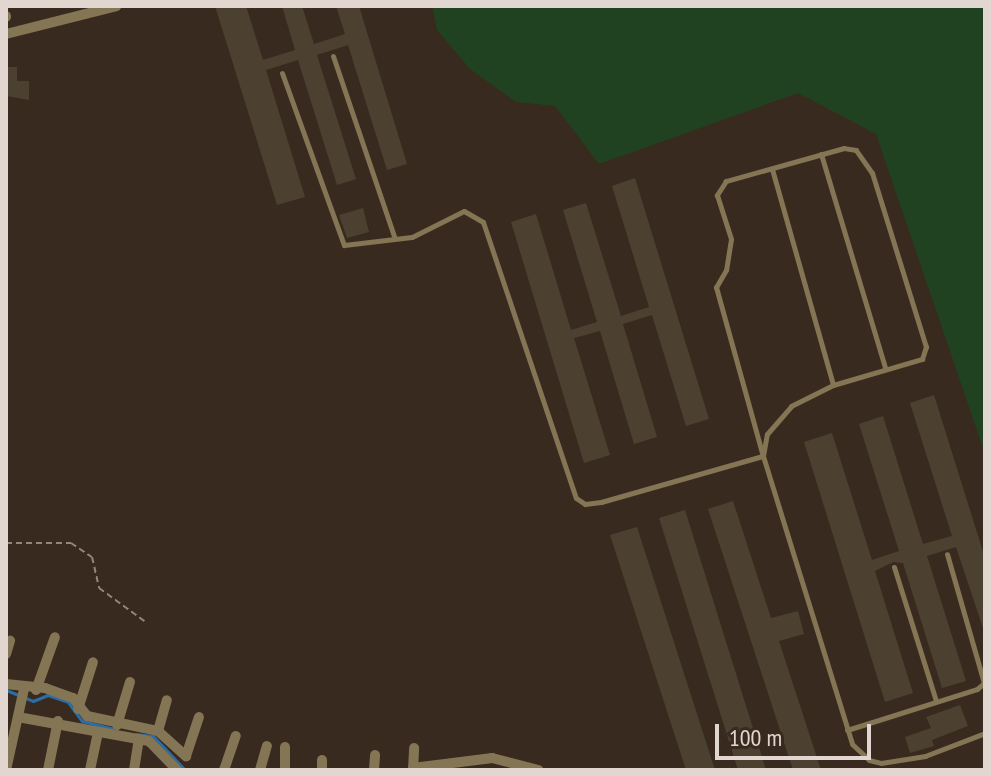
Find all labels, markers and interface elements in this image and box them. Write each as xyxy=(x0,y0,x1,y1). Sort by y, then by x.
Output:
scale bar xyxy=(719,708,875,758)
text: 100 m xyxy=(729,722,782,753)

